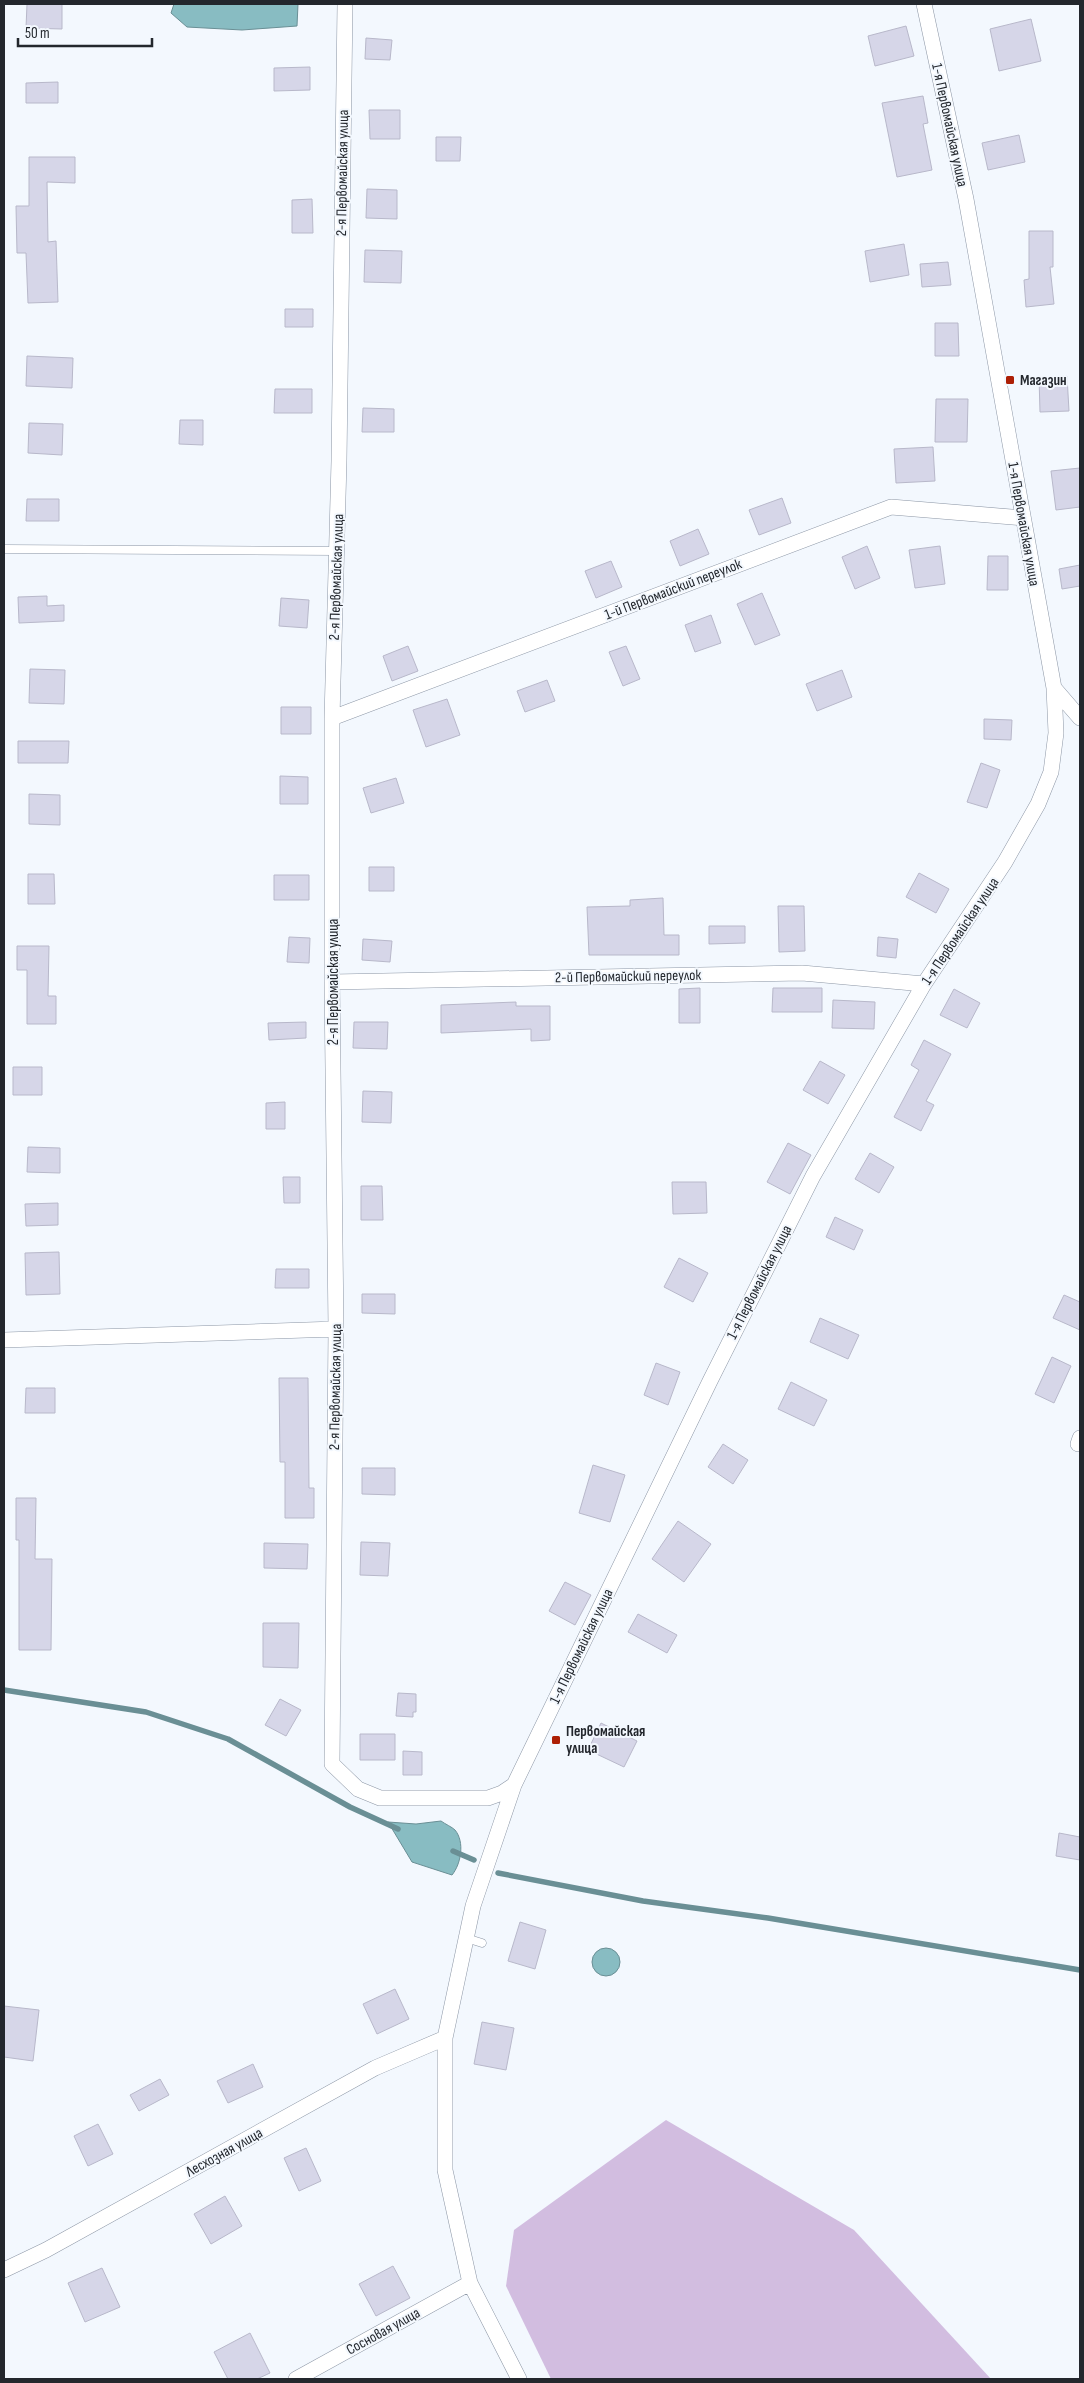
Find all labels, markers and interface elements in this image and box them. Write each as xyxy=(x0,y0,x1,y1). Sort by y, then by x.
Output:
scale bar xyxy=(18,15,151,47)
text: 50 m xyxy=(25,24,50,43)
street label: 1-я Первомайская улица xyxy=(927,62,972,189)
street label: 2-я Первомайская улица xyxy=(332,109,353,236)
place label: Магазин xyxy=(1020,371,1067,390)
marker: Магазин xyxy=(1004,374,1016,386)
street label: 1-я Первомайская улица xyxy=(1003,461,1044,588)
street label: 2-я Первомайская улица xyxy=(325,513,348,641)
street label: 1-й Первомайский переулок xyxy=(602,554,745,624)
street label: 1-я Первомайская улица xyxy=(917,874,1004,989)
street label: 2-я Первомайская улица xyxy=(324,919,343,1045)
street label: 2-й Первомайский переулок xyxy=(555,966,702,987)
street label: 1-я Первомайская улица xyxy=(722,1222,797,1343)
street label: 2-я Первомайская улица xyxy=(325,1323,346,1450)
street label: 1-я Первомайская улица xyxy=(545,1585,618,1707)
place label: Первомайская улица xyxy=(566,1722,645,1758)
marker: Первомайская улица xyxy=(550,1734,562,1746)
street label: Лесхозная улица xyxy=(182,2123,266,2182)
street label: Сосновая улица xyxy=(343,2303,424,2359)

